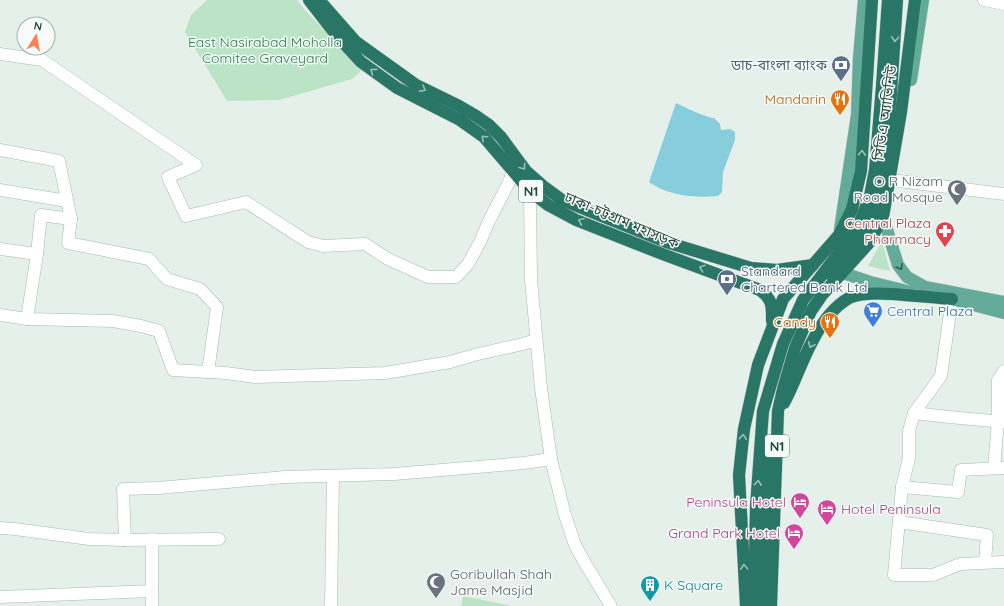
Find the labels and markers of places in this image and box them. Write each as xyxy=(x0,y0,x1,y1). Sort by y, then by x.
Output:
bank icon: ডাচ-বাংলা ব্যাংক xyxy=(830,54,852,82)
place label: ডাচ-বাংলা ব্যাংক xyxy=(730,56,828,74)
restaurant icon: Mandarin xyxy=(829,88,851,116)
place label: Mandarin xyxy=(764,90,826,108)
place label: O R Nizam Road Mosque xyxy=(853,172,943,206)
mosque icon: O R Nizam Road Mosque xyxy=(946,178,968,206)
place label: Central Plaza Pharmacy xyxy=(845,214,931,248)
pharmacy icon: Central Plaza Pharmacy xyxy=(934,220,956,248)
place label: Standard Chartered Bank Ltd xyxy=(741,262,867,296)
bank icon: Standard Chartered Bank Ltd xyxy=(716,268,738,296)
supermarket icon: Central Plaza xyxy=(862,300,884,328)
place label: Central Plaza xyxy=(887,302,973,320)
restaurant icon: Candy xyxy=(819,311,841,339)
place label: Candy xyxy=(774,313,816,331)
hotel icon: Peninsula Hotel xyxy=(789,491,811,519)
place label: Peninsula Hotel xyxy=(686,493,786,511)
hotel icon: Hotel Peninsula xyxy=(816,498,838,526)
place label: Hotel Peninsula xyxy=(841,500,941,518)
hotel icon: Grand Park Hotel xyxy=(783,522,805,550)
place label: Grand Park Hotel xyxy=(668,524,780,542)
place label: Goribullah Shah Jame Masjid xyxy=(450,565,552,599)
mosque icon: Goribullah Shah Jame Masjid xyxy=(425,571,447,599)
building icon: K Square xyxy=(639,574,661,602)
place label: K Square xyxy=(664,576,723,594)

